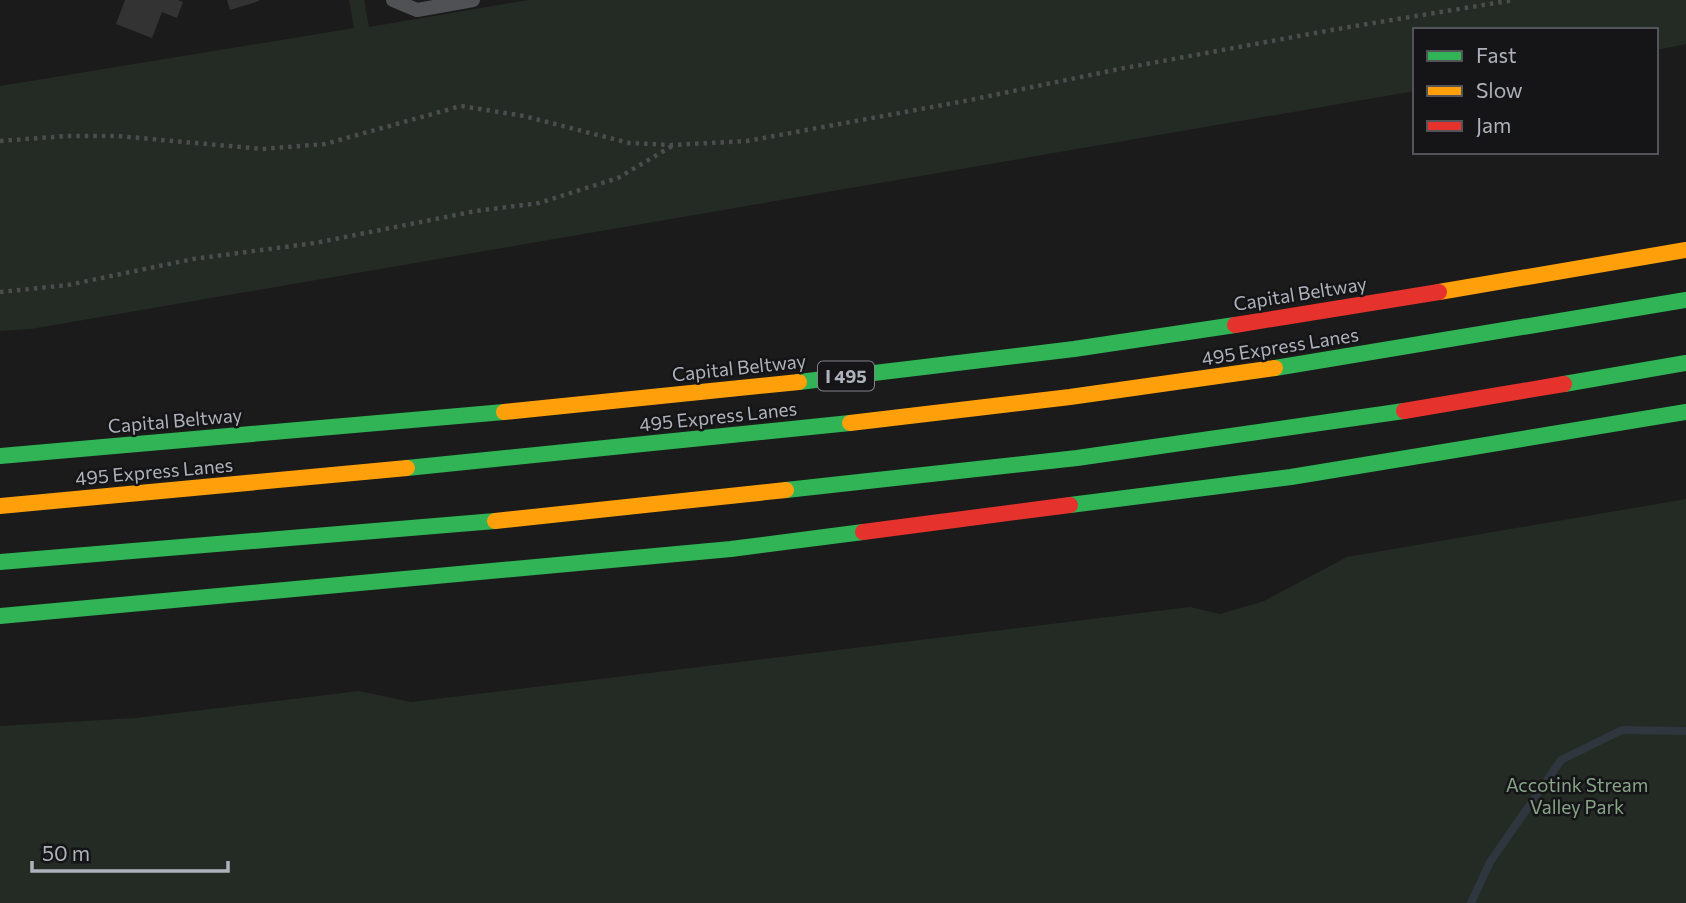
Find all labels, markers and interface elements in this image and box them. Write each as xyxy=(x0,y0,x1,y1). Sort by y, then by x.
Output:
legend xyxy=(1413,28,1658,154)
text: Fast xyxy=(1476,42,1517,67)
text: Slow xyxy=(1476,77,1523,102)
text: Jam xyxy=(1476,112,1511,137)
street label: Capital Beltway xyxy=(1232,271,1369,315)
street label: 495 Express Lanes xyxy=(1200,322,1360,370)
street label: Capital Beltway xyxy=(671,349,807,385)
road number: I 495 xyxy=(818,362,874,390)
street label: 495 Express Lanes xyxy=(638,396,798,436)
street label: Capital Beltway xyxy=(107,403,243,437)
street label: 495 Express Lanes xyxy=(74,453,234,489)
park label: Accotink Stream Valley Park xyxy=(1506,773,1648,818)
scale bar xyxy=(32,830,228,874)
text: 50 m xyxy=(42,840,90,865)

